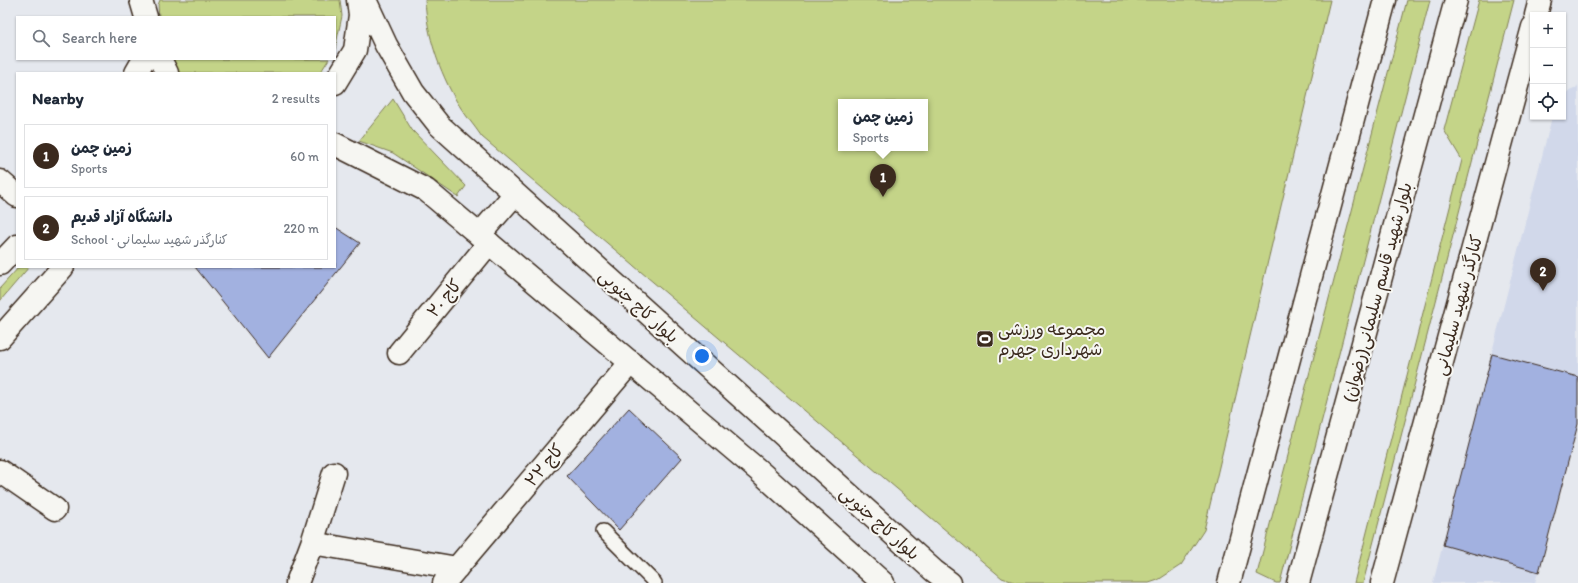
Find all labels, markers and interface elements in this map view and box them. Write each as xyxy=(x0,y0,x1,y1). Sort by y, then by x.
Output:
map controls xyxy=(1530,12,1566,120)
button: + xyxy=(1530,12,1566,48)
search box xyxy=(16,16,336,60)
icon: search xyxy=(30,27,52,49)
text: Search here xyxy=(62,29,137,47)
button: − xyxy=(1530,48,1566,84)
button: locate xyxy=(1530,84,1566,120)
text: Nearby xyxy=(32,88,84,108)
text: 2 results xyxy=(272,91,320,106)
popup xyxy=(838,99,928,151)
text: زمین چمن xyxy=(853,108,913,126)
text: Sports xyxy=(853,130,889,145)
text: زمین چمن xyxy=(71,139,132,157)
text: 1 xyxy=(43,149,49,164)
text: 60 m xyxy=(290,149,319,164)
text: Sports xyxy=(71,161,107,176)
pin: 1 xyxy=(870,164,896,197)
street label: بلوار شهید قاسم سلیمانی(رضوان) xyxy=(1338,180,1419,405)
text: دانشگاه آزاد قدیم xyxy=(71,208,173,226)
text: 2 xyxy=(43,221,49,236)
text: 220 m xyxy=(283,221,319,236)
text: School · کنارگذر شهید سلیمانی xyxy=(71,232,228,247)
street label: کنارگذر شهید سلیمانی xyxy=(1430,232,1487,378)
pin: 2 xyxy=(1530,258,1556,291)
street label: بلوار کاج جنوبی xyxy=(594,265,683,348)
street label: کاج ۲۰ xyxy=(423,275,467,322)
place label: مجموعه ورزشی شهرداری جهرم xyxy=(998,319,1105,363)
sports icon: مجموعه ورزشی شهرداری جهرم xyxy=(975,329,995,349)
your location xyxy=(692,346,712,366)
street label: کاج ۲۲ xyxy=(521,440,569,492)
street label: بلوار کاج جنوبی xyxy=(835,482,924,565)

